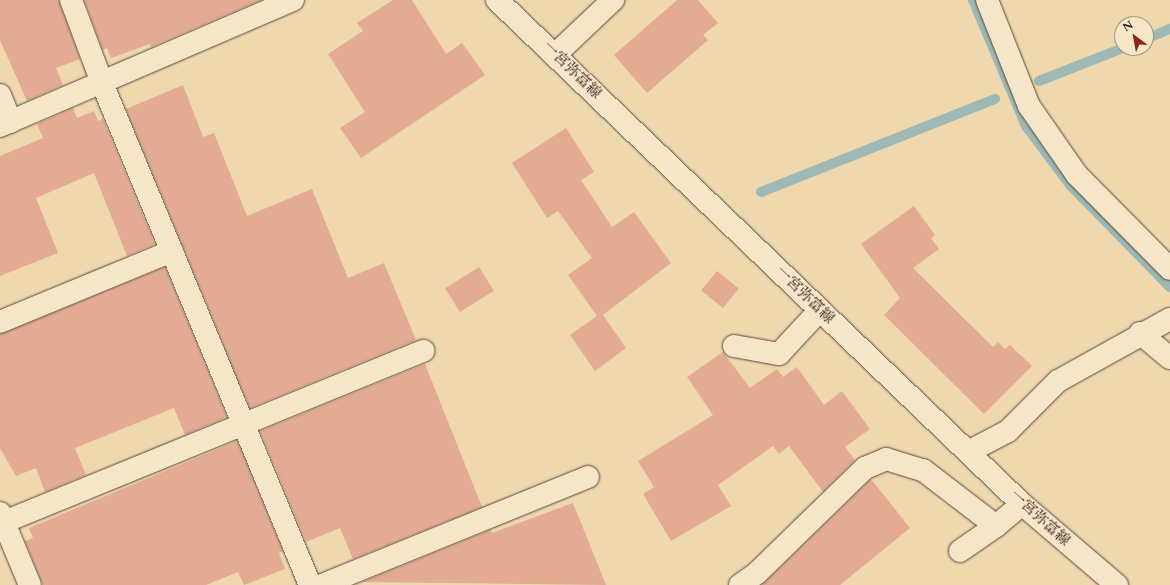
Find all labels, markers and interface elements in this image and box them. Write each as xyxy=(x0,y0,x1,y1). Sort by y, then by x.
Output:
north arrow xyxy=(1114,16,1154,56)
text: N xyxy=(1120,17,1136,35)
street label: 一宮弥富線 xyxy=(539,37,605,103)
street label: 一宮弥富線 xyxy=(772,262,838,328)
street label: 一宮弥富線 xyxy=(1006,486,1074,550)

